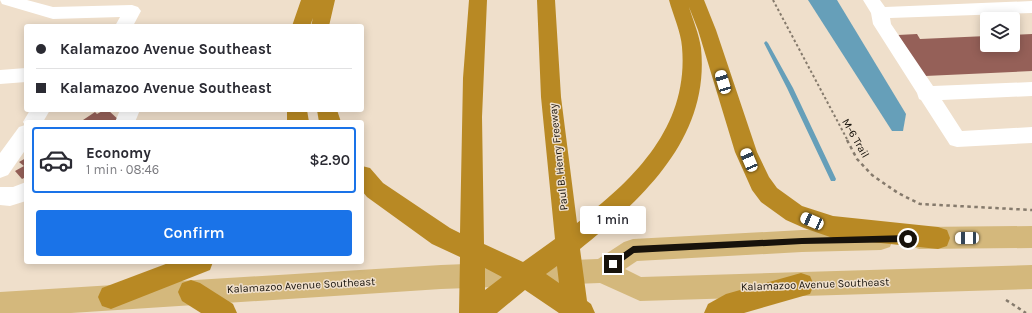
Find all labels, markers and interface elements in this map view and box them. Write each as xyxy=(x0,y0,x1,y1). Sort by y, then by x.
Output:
map controls xyxy=(980,12,1020,52)
button: layers xyxy=(980,12,1020,52)
text: Kalamazoo Avenue Southeast xyxy=(60,40,272,58)
car xyxy=(714,69,732,95)
text: Kalamazoo Avenue Southeast xyxy=(60,79,272,97)
street label: Paul B. Henry Freeway xyxy=(546,103,571,211)
street label: M-6 Trail xyxy=(839,116,872,160)
icon: car xyxy=(38,142,74,178)
text: Economy xyxy=(86,144,151,162)
car xyxy=(739,147,759,173)
text: $2.90 xyxy=(310,151,350,169)
text: 1 min · 08:46 xyxy=(86,162,159,177)
callout: 1 min xyxy=(580,206,646,234)
button: Confirm xyxy=(36,210,352,256)
car xyxy=(799,211,825,231)
text: 1 min xyxy=(597,212,629,227)
route start xyxy=(899,230,917,248)
car xyxy=(955,232,979,244)
route end xyxy=(604,255,622,273)
street label: Kalamazoo Avenue Southeast xyxy=(226,275,376,296)
street label: Kalamazoo Avenue Southeast xyxy=(741,275,890,294)

